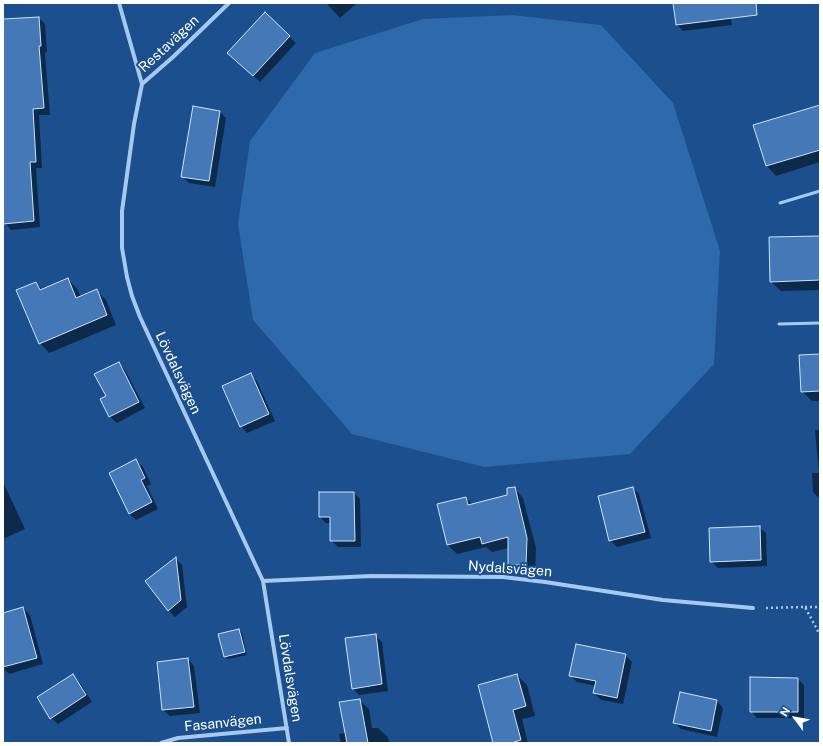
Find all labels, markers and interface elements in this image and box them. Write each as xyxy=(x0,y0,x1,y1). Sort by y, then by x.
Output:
street label: Restavägen xyxy=(135,12,203,76)
street label: Lövdalsvägen xyxy=(152,329,204,417)
street label: Nydalsvägen xyxy=(467,558,553,580)
street label: Lövdalsvägen xyxy=(275,633,305,723)
north arrow xyxy=(775,698,815,738)
text: N xyxy=(777,705,792,718)
street label: Fasanvägen xyxy=(183,711,263,735)

